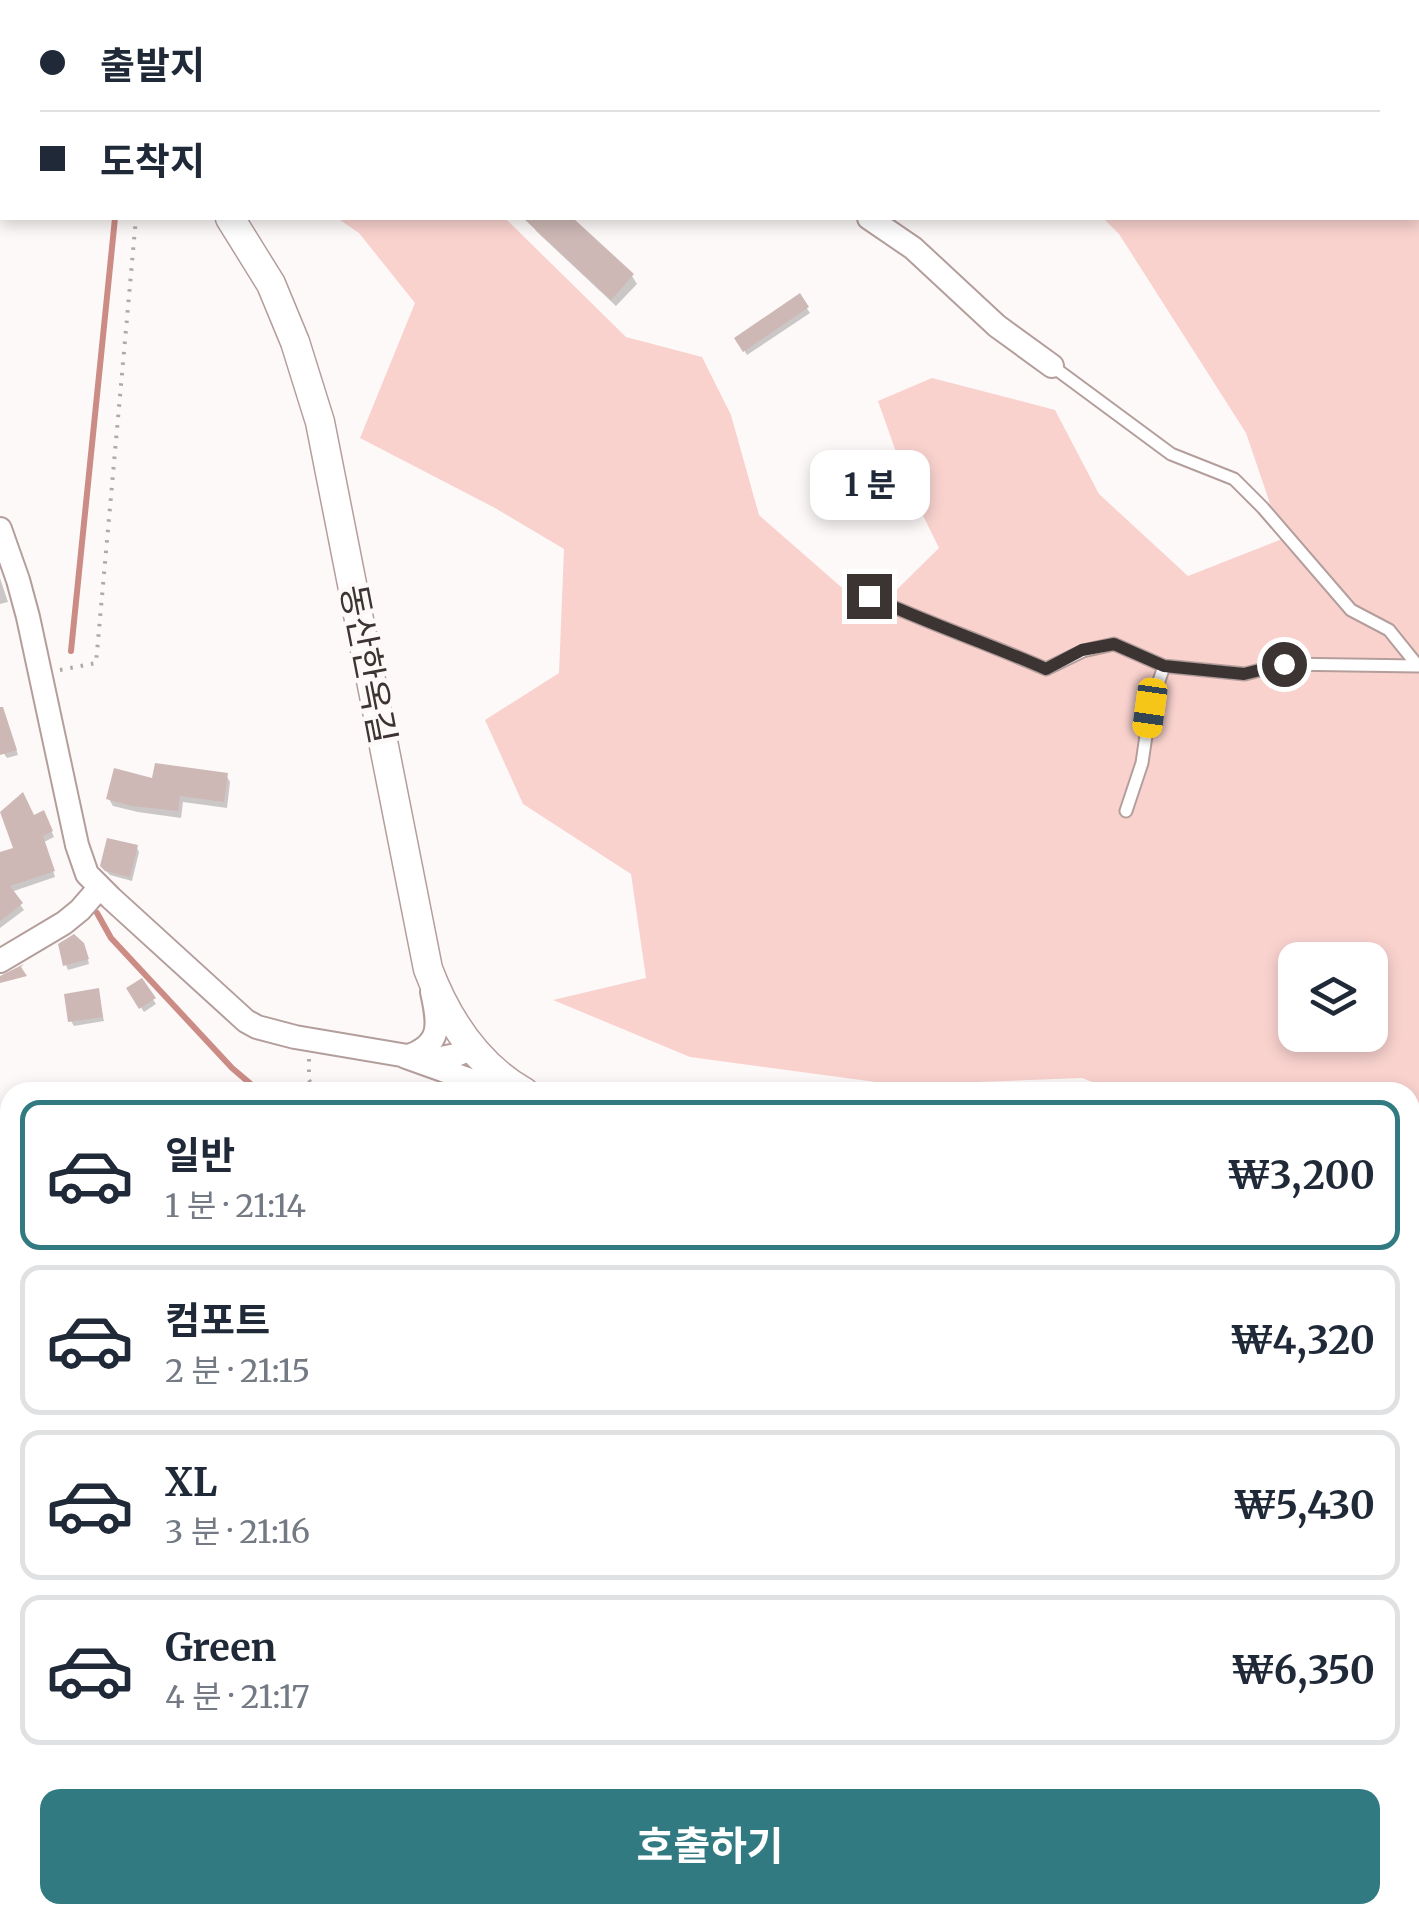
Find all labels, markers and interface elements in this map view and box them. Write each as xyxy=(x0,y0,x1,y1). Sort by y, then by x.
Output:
text: 출발지 xyxy=(100,42,205,89)
text: 도착지 xyxy=(100,138,205,185)
callout: 1 분 xyxy=(809,451,929,521)
text: 1 분 xyxy=(844,465,896,505)
route end xyxy=(847,574,892,619)
street label: 동산한옥길 xyxy=(331,581,405,747)
route start xyxy=(1262,642,1307,687)
car xyxy=(1131,676,1169,740)
map controls xyxy=(1278,942,1388,1052)
button: layers xyxy=(1278,942,1388,1052)
icon: car xyxy=(45,1130,135,1220)
text: 일반 xyxy=(165,1132,235,1179)
text: ₩3,200 xyxy=(1228,1152,1375,1199)
text: 1 분 · 21:14 xyxy=(165,1186,306,1226)
icon: car xyxy=(45,1295,135,1385)
text: 컴포트 xyxy=(165,1297,270,1344)
text: ₩4,320 xyxy=(1231,1317,1375,1364)
text: 2 분 · 21:15 xyxy=(165,1351,310,1391)
text: XL xyxy=(165,1459,217,1506)
icon: car xyxy=(45,1460,135,1550)
text: ₩5,430 xyxy=(1234,1482,1375,1529)
text: 3 분 · 21:16 xyxy=(165,1512,310,1552)
text: Green xyxy=(165,1624,276,1671)
icon: car xyxy=(45,1625,135,1715)
text: ₩6,350 xyxy=(1232,1647,1375,1694)
text: 4 분 · 21:17 xyxy=(165,1677,310,1717)
button: 호출하기 xyxy=(40,1789,1380,1904)

